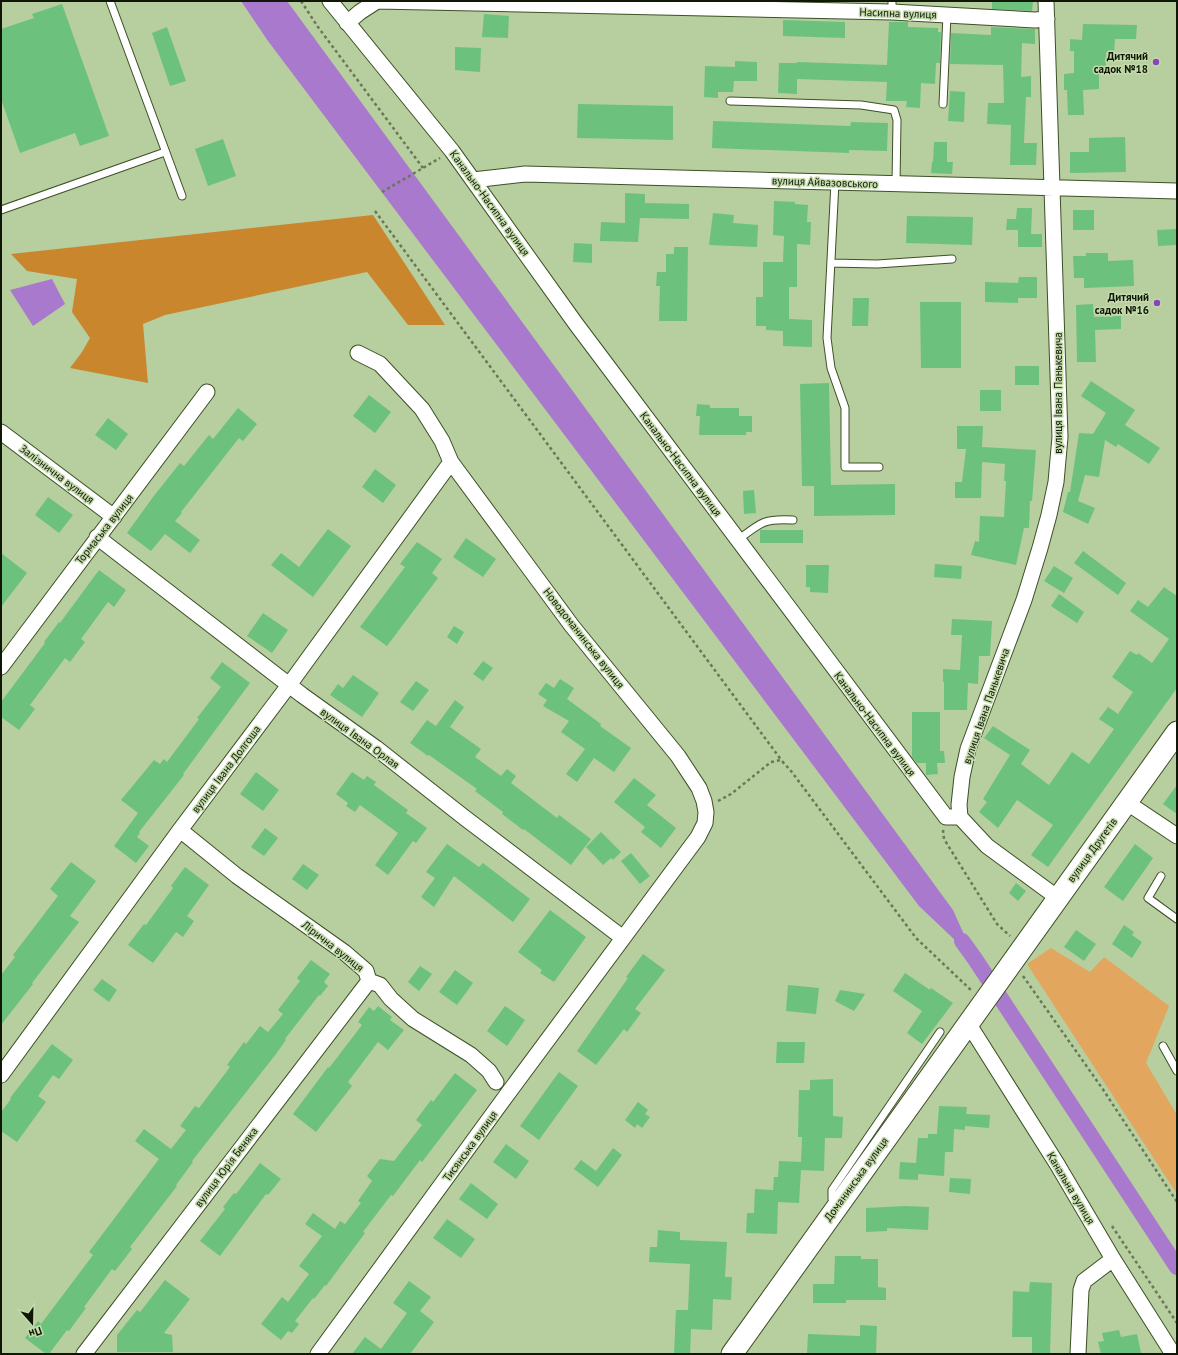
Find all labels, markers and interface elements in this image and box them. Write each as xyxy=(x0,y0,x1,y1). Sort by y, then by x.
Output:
street label: Насипна вулиця xyxy=(859,5,937,21)
place label: Дитячий садок №18 xyxy=(1094,49,1148,76)
marker: Дитячий садок №18 xyxy=(1151,57,1161,67)
street label: Канально-Насипна вулиця xyxy=(447,147,533,259)
street label: вулиця Айвазовського xyxy=(772,173,878,191)
place label: Дитячий садок №16 xyxy=(1095,290,1149,317)
marker: Дитячий садок №16 xyxy=(1152,298,1162,308)
street label: вулиця Івана Панькевича xyxy=(1051,332,1065,454)
street label: Канально-Насипна вулиця xyxy=(637,409,725,519)
street label: Залізнична вулиця xyxy=(17,441,97,507)
street label: Тормаська вулиця xyxy=(72,491,136,567)
street label: Новодоманинська вулиця xyxy=(540,585,628,691)
street label: вулиця Івана Панькевича xyxy=(960,646,1012,766)
street label: Канально-Насипна вулиця xyxy=(831,669,919,779)
street label: вулиця Івана Орлая xyxy=(318,705,402,771)
street label: вулиця Івана Долгоша xyxy=(188,722,264,816)
street label: вулиця Другетів xyxy=(1064,815,1120,885)
street label: Лірична вулиця xyxy=(298,917,367,975)
street label: Тисянська вулиця xyxy=(440,1108,500,1184)
street label: вулиця Юрія Беняка xyxy=(191,1124,261,1210)
street label: Доманинська вулиця xyxy=(821,1134,891,1224)
street label: Канальна вулиця xyxy=(1044,1149,1098,1227)
north arrow xyxy=(12,1303,52,1343)
text: Пн xyxy=(27,1324,44,1341)

